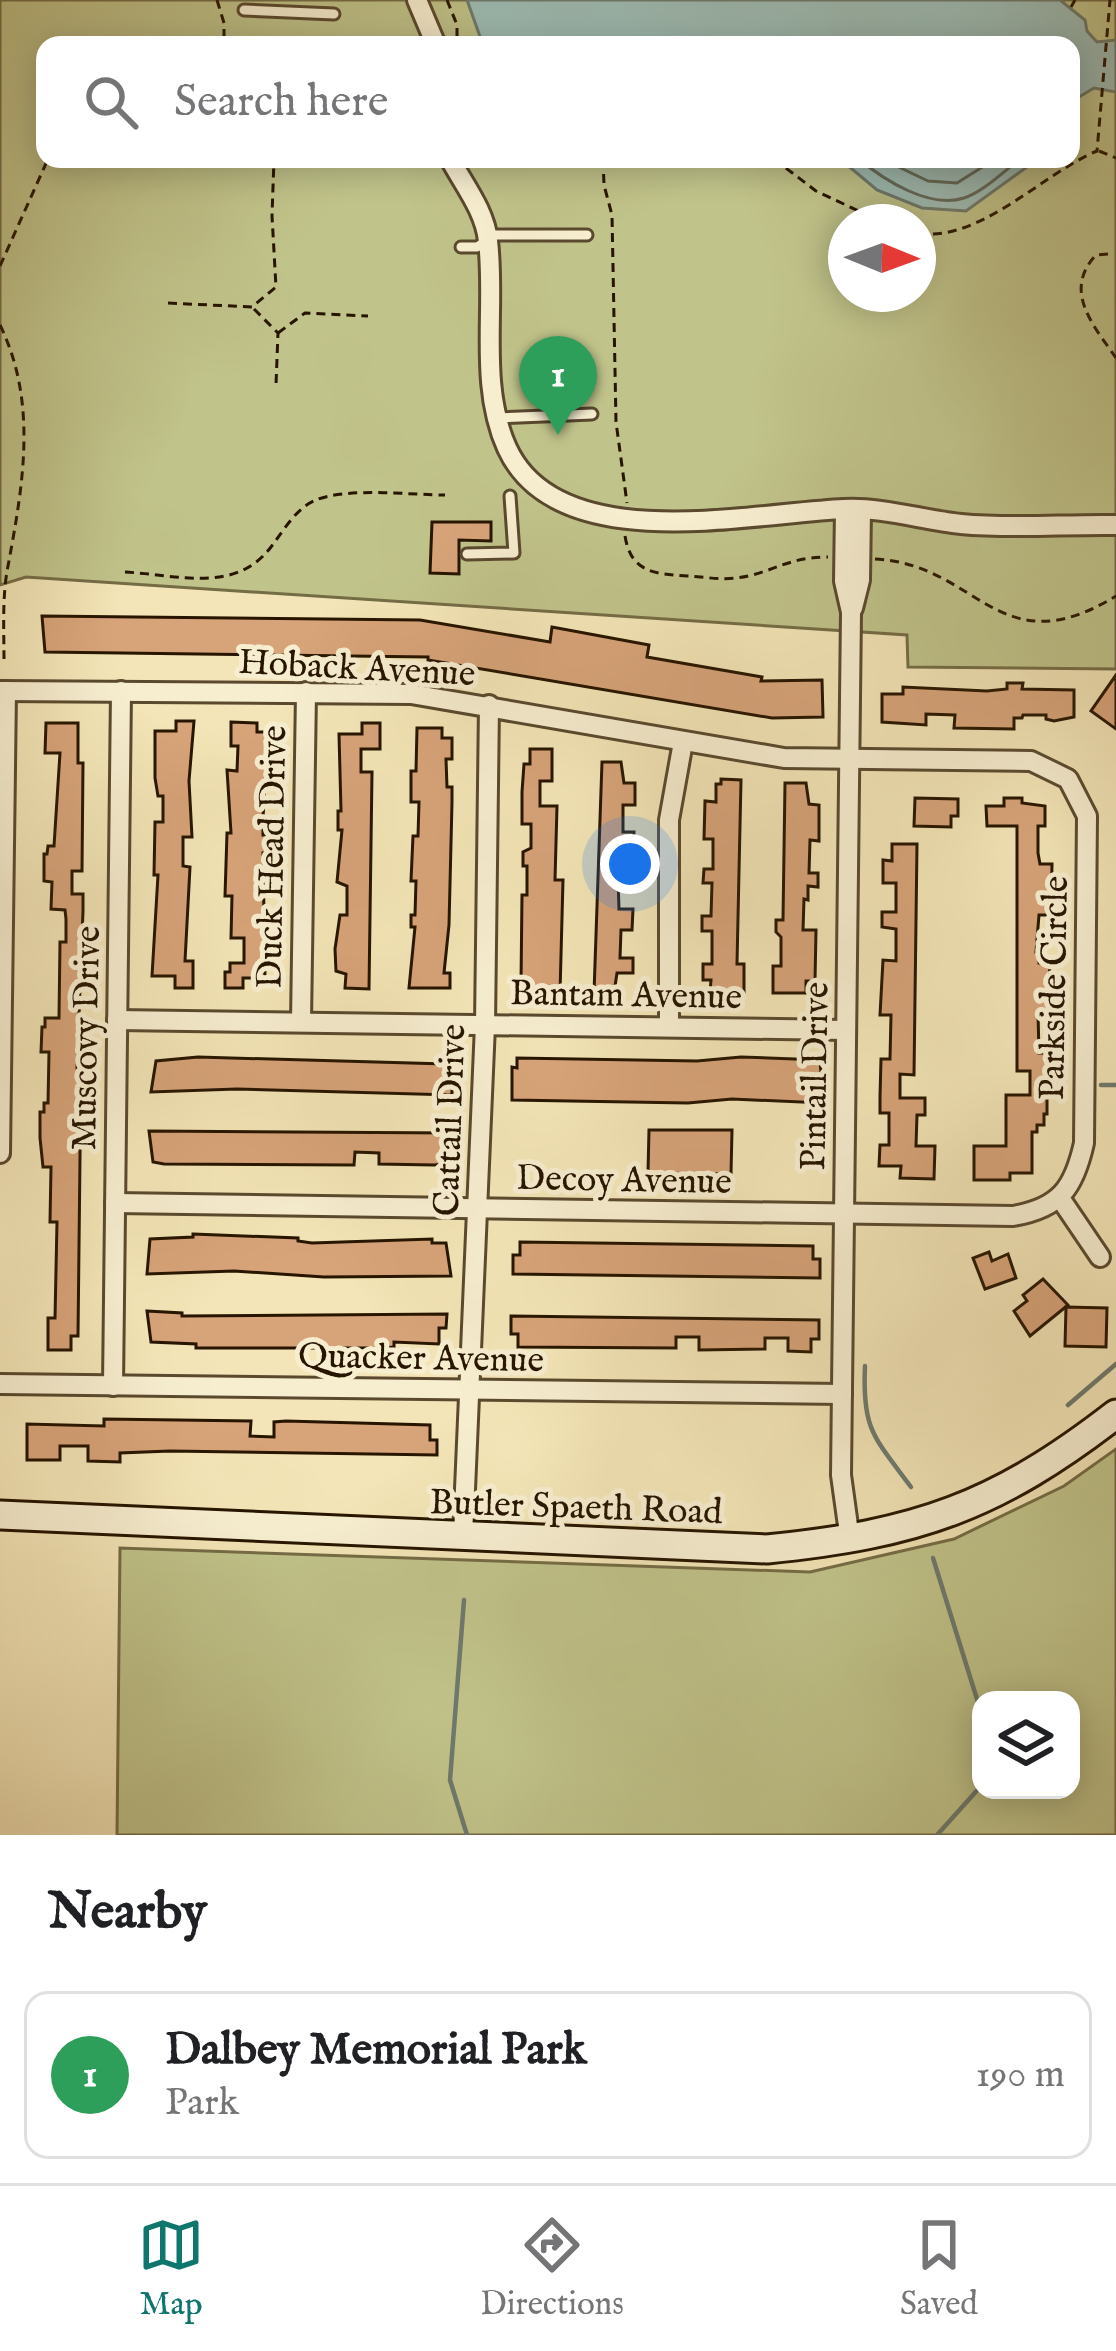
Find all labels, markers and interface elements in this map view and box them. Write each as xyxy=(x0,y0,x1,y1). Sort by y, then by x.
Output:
search box xyxy=(36,36,1080,168)
icon: search xyxy=(78,69,144,135)
text: Search here xyxy=(174,74,388,131)
north arrow xyxy=(828,204,936,312)
pin: 1 xyxy=(519,336,597,435)
street label: Hoback Avenue xyxy=(237,640,476,698)
street label: Duck Head Drive xyxy=(248,725,298,989)
your location xyxy=(600,834,660,894)
street label: Parkside Circle xyxy=(1030,876,1080,1101)
street label: Muscovy Drive xyxy=(62,925,112,1151)
street label: Bantam Avenue xyxy=(510,971,742,1021)
street label: Pintail Drive xyxy=(791,981,841,1171)
street label: Cattail Drive xyxy=(425,1023,477,1217)
street label: Decoy Avenue xyxy=(516,1156,732,1206)
street label: Quacker Avenue xyxy=(298,1334,544,1384)
street label: Butler Spaeth Road xyxy=(429,1480,724,1536)
map controls xyxy=(972,1691,1080,1799)
button: layers xyxy=(972,1691,1080,1799)
text: Nearby xyxy=(48,1881,207,1946)
text: Dalbey Memorial Park xyxy=(165,2022,587,2079)
text: 1 xyxy=(83,2051,97,2100)
text: 190 m xyxy=(976,2051,1065,2100)
text: Park xyxy=(165,2079,239,2128)
tab: Map xyxy=(138,2212,204,2326)
tab: Directions xyxy=(480,2212,624,2326)
tab: Saved xyxy=(900,2212,978,2326)

